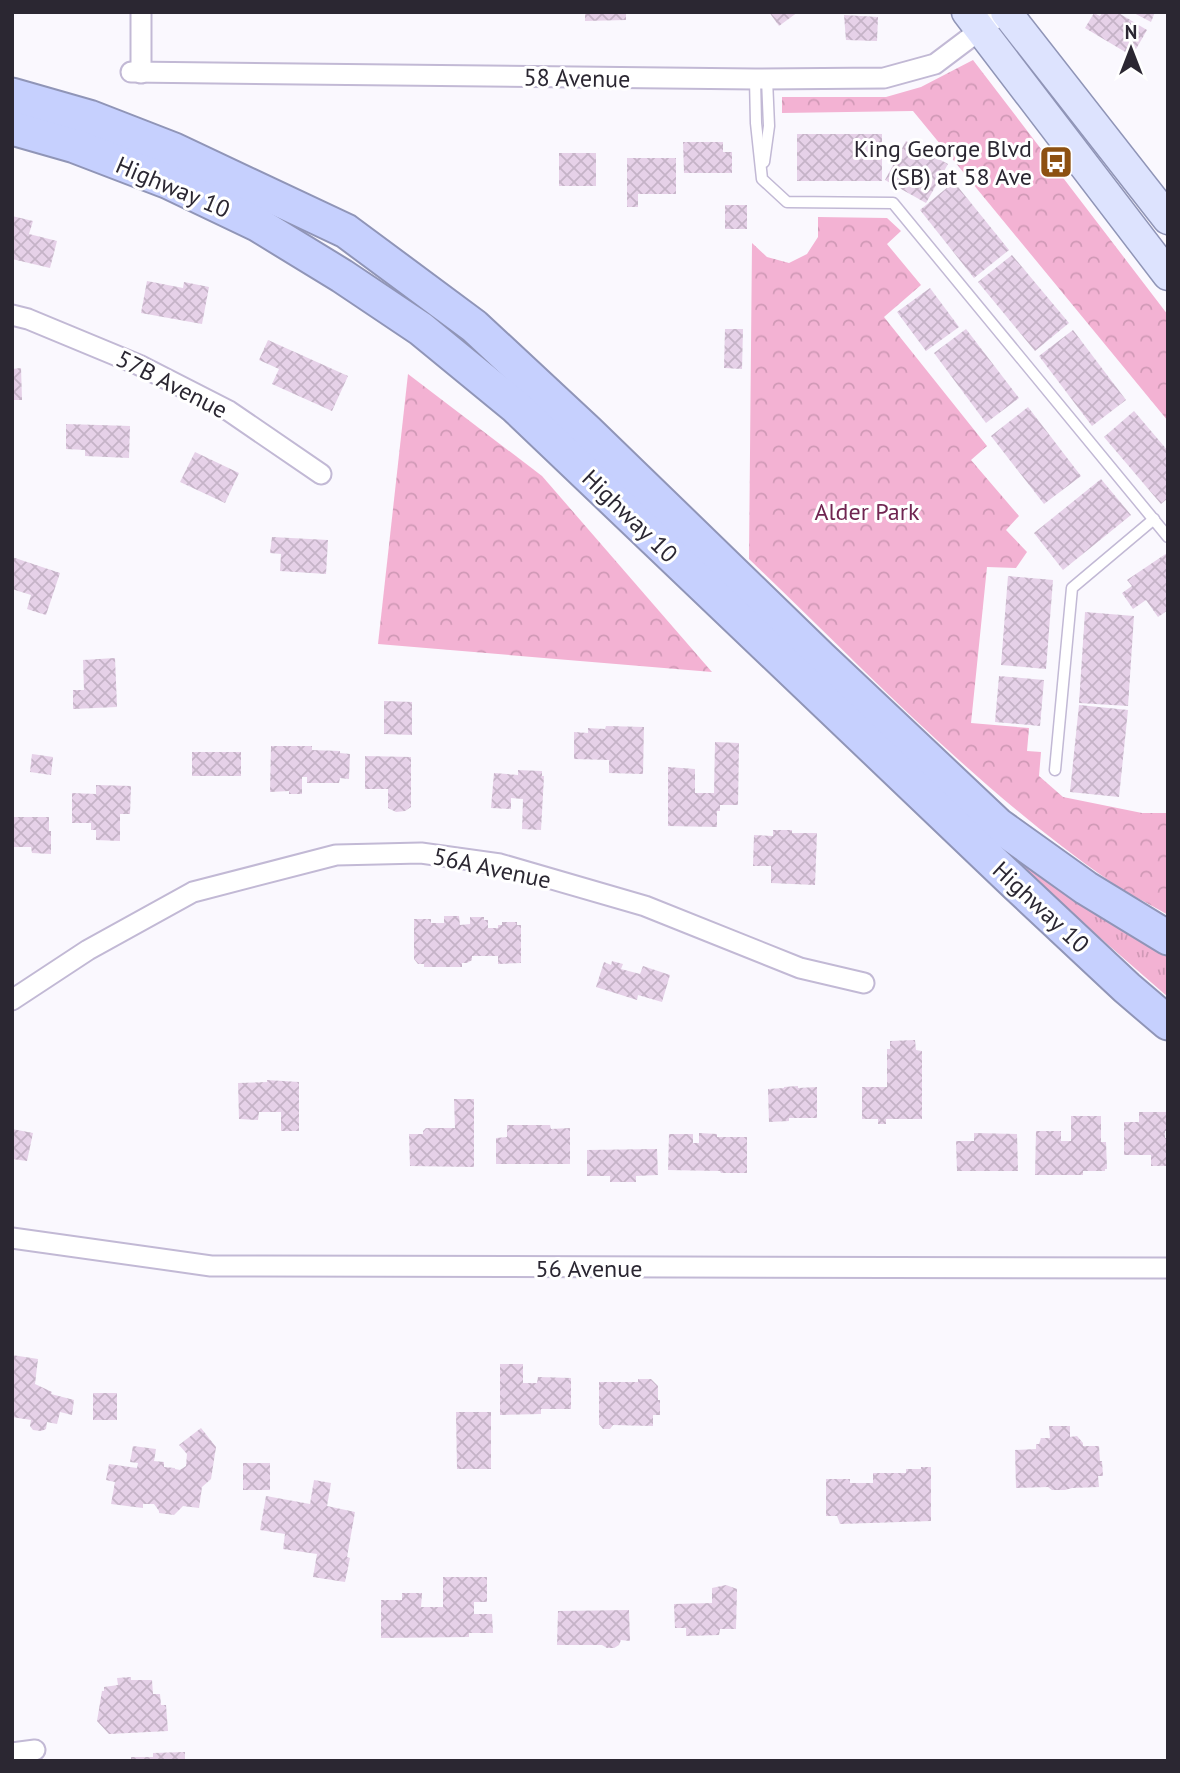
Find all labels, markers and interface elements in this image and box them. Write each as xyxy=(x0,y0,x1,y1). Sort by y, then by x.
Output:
north arrow xyxy=(1096,14,1166,84)
text: N xyxy=(1125,20,1137,44)
street label: 58 Avenue xyxy=(523,62,631,94)
place label: King George Blvd (SB) at 58 Ave xyxy=(854,133,1032,192)
bus stop icon: King George Blvd (SB) at 58 Ave xyxy=(1037,143,1075,181)
street label: Highway 10 xyxy=(111,149,235,225)
street label: 57B Avenue xyxy=(111,343,233,425)
street label: Highway 10 xyxy=(576,463,684,569)
park label: Alder Park xyxy=(815,496,920,527)
street label: 56A Avenue xyxy=(430,840,554,896)
street label: Highway 10 xyxy=(986,854,1096,960)
street label: 56 Avenue xyxy=(536,1253,642,1284)

